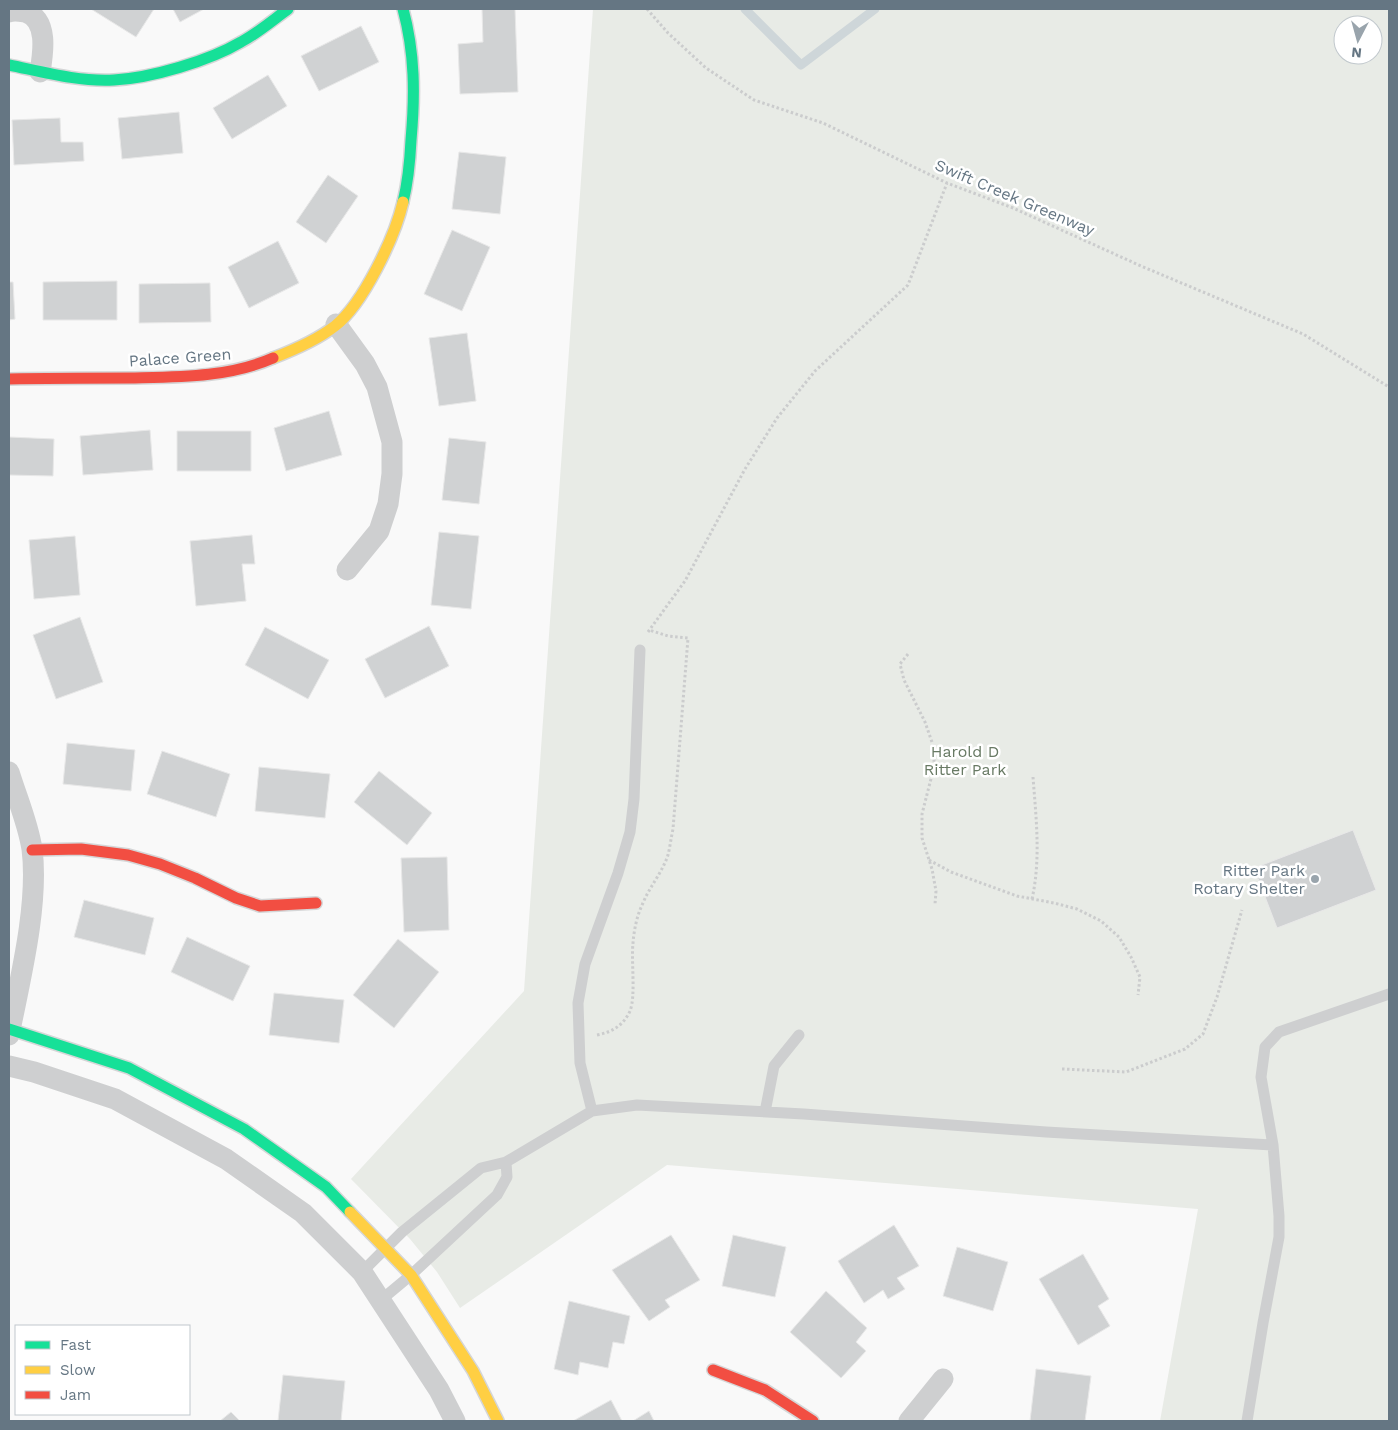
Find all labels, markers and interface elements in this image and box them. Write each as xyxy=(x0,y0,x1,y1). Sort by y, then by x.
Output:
north arrow xyxy=(1333,15,1383,65)
text: N xyxy=(1351,44,1363,61)
street label: Swift Creek Greenway xyxy=(932,155,1098,240)
street label: Palace Green xyxy=(128,344,232,371)
park label: Harold D Ritter Park xyxy=(924,742,1006,779)
place label: Ritter Park Rotary Shelter xyxy=(1193,861,1305,898)
marker: Ritter Park Rotary Shelter xyxy=(1309,873,1321,885)
legend xyxy=(15,1325,190,1415)
text: Fast xyxy=(60,1336,92,1354)
text: Slow xyxy=(60,1361,96,1379)
text: Jam xyxy=(60,1386,91,1404)

